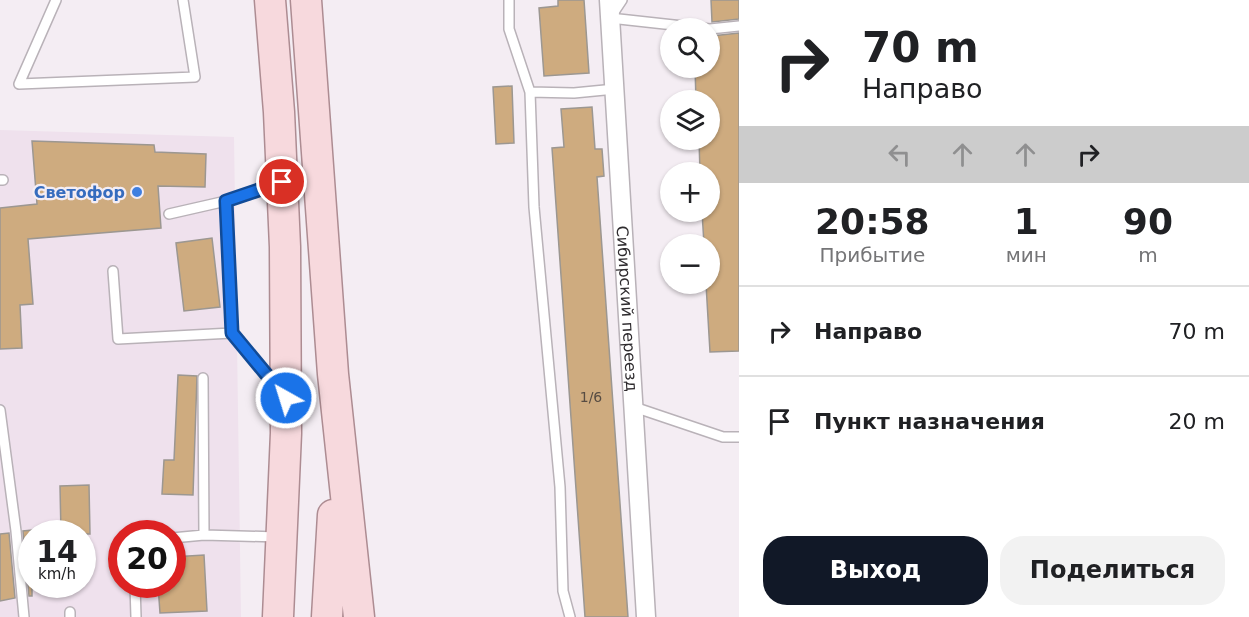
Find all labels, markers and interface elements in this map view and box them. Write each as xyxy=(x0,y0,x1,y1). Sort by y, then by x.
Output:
map controls xyxy=(660,18,720,294)
button: search xyxy=(660,18,720,78)
text: 70 m xyxy=(862,23,979,72)
icon: right xyxy=(763,24,841,102)
text: Направо xyxy=(862,73,983,104)
button: layers xyxy=(660,90,720,150)
icon: left xyxy=(883,138,916,171)
icon: ahead xyxy=(946,138,979,171)
icon: ahead xyxy=(1009,138,1042,171)
icon: right xyxy=(1072,138,1105,171)
pin xyxy=(256,156,307,207)
button: + xyxy=(660,162,720,222)
icon: arrive xyxy=(265,165,298,198)
place label: Светофор xyxy=(34,183,125,202)
marker: Светофор xyxy=(130,185,144,199)
text: 20:58 xyxy=(815,201,930,242)
text: 1 xyxy=(1014,201,1039,242)
text: 90 xyxy=(1123,201,1173,242)
street label: Сибирский переезд xyxy=(613,225,642,392)
button: − xyxy=(660,234,720,294)
text: Прибытие xyxy=(819,243,925,267)
text: мин xyxy=(1006,243,1047,267)
text: m xyxy=(1138,243,1158,267)
icon: right xyxy=(763,315,796,348)
text: Направо xyxy=(814,319,922,344)
text: 70 m xyxy=(1169,319,1225,344)
position arrow xyxy=(254,366,318,430)
house number: 1/6 xyxy=(580,389,602,405)
icon: arrive xyxy=(763,405,796,438)
text: Пункт назначения xyxy=(814,409,1045,434)
text: 20 m xyxy=(1169,409,1225,434)
speed limit sign: 20 xyxy=(108,520,186,598)
text: 14 xyxy=(36,534,78,569)
button: Выход xyxy=(763,536,988,605)
button: Поделиться xyxy=(1000,536,1225,605)
text: km/h xyxy=(38,565,76,583)

